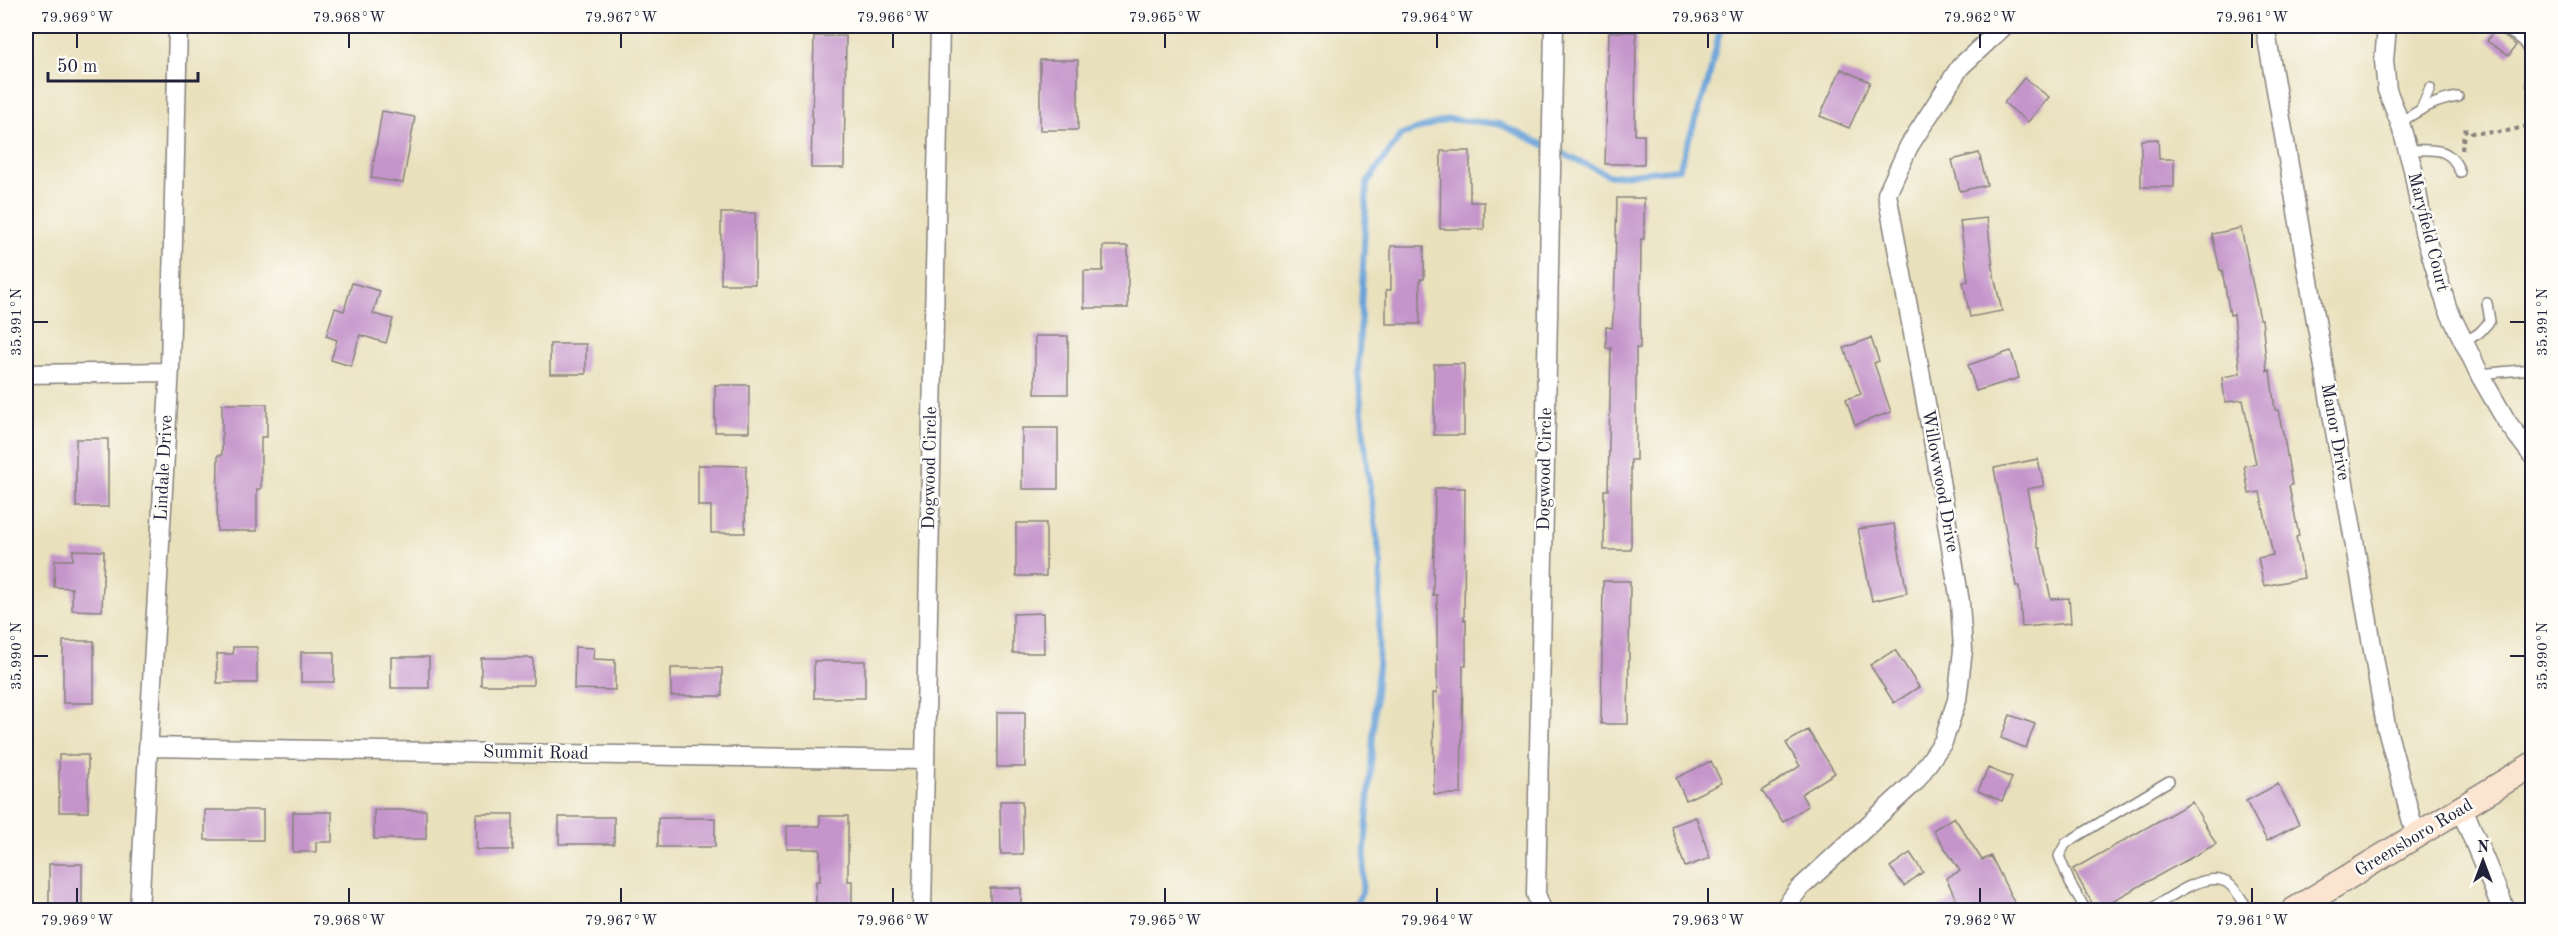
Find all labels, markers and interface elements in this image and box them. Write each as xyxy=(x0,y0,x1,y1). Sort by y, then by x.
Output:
text: 79.969°W xyxy=(41,11,113,26)
text: 79.968°W xyxy=(313,11,385,26)
text: 79.967°W xyxy=(585,11,657,26)
text: 79.966°W xyxy=(857,11,929,26)
text: 79.965°W xyxy=(1129,11,1201,26)
text: 79.964°W xyxy=(1401,11,1473,26)
text: 79.963°W xyxy=(1672,11,1744,26)
text: 79.962°W xyxy=(1944,11,2016,26)
text: 79.961°W xyxy=(2216,11,2288,26)
scale bar xyxy=(48,45,198,83)
text: 50 m xyxy=(57,58,97,76)
street label: Maryfield Court xyxy=(2404,170,2452,294)
text: 35.991°N xyxy=(10,288,25,356)
text: 35.991°N xyxy=(2536,288,2551,356)
street label: Manor Drive xyxy=(2318,382,2352,482)
street label: Dogwood Circle xyxy=(920,406,940,530)
street label: Dogwood Circle xyxy=(1535,407,1555,531)
street label: Willowwood Drive xyxy=(1919,408,1961,554)
street label: Lindale Drive xyxy=(152,414,176,522)
text: 35.990°N xyxy=(10,622,25,690)
text: 35.990°N xyxy=(2536,622,2551,690)
street label: Summit Road xyxy=(483,743,589,763)
street label: Greensboro Road xyxy=(2352,796,2476,880)
north arrow xyxy=(2453,831,2513,891)
text: N xyxy=(2477,840,2490,856)
text: 79.969°W xyxy=(41,914,113,929)
text: 79.968°W xyxy=(313,914,385,929)
text: 79.967°W xyxy=(585,914,657,929)
text: 79.966°W xyxy=(857,914,929,929)
text: 79.965°W xyxy=(1129,914,1201,929)
text: 79.964°W xyxy=(1401,914,1473,929)
text: 79.963°W xyxy=(1672,914,1744,929)
text: 79.962°W xyxy=(1944,914,2016,929)
text: 79.961°W xyxy=(2216,914,2288,929)

